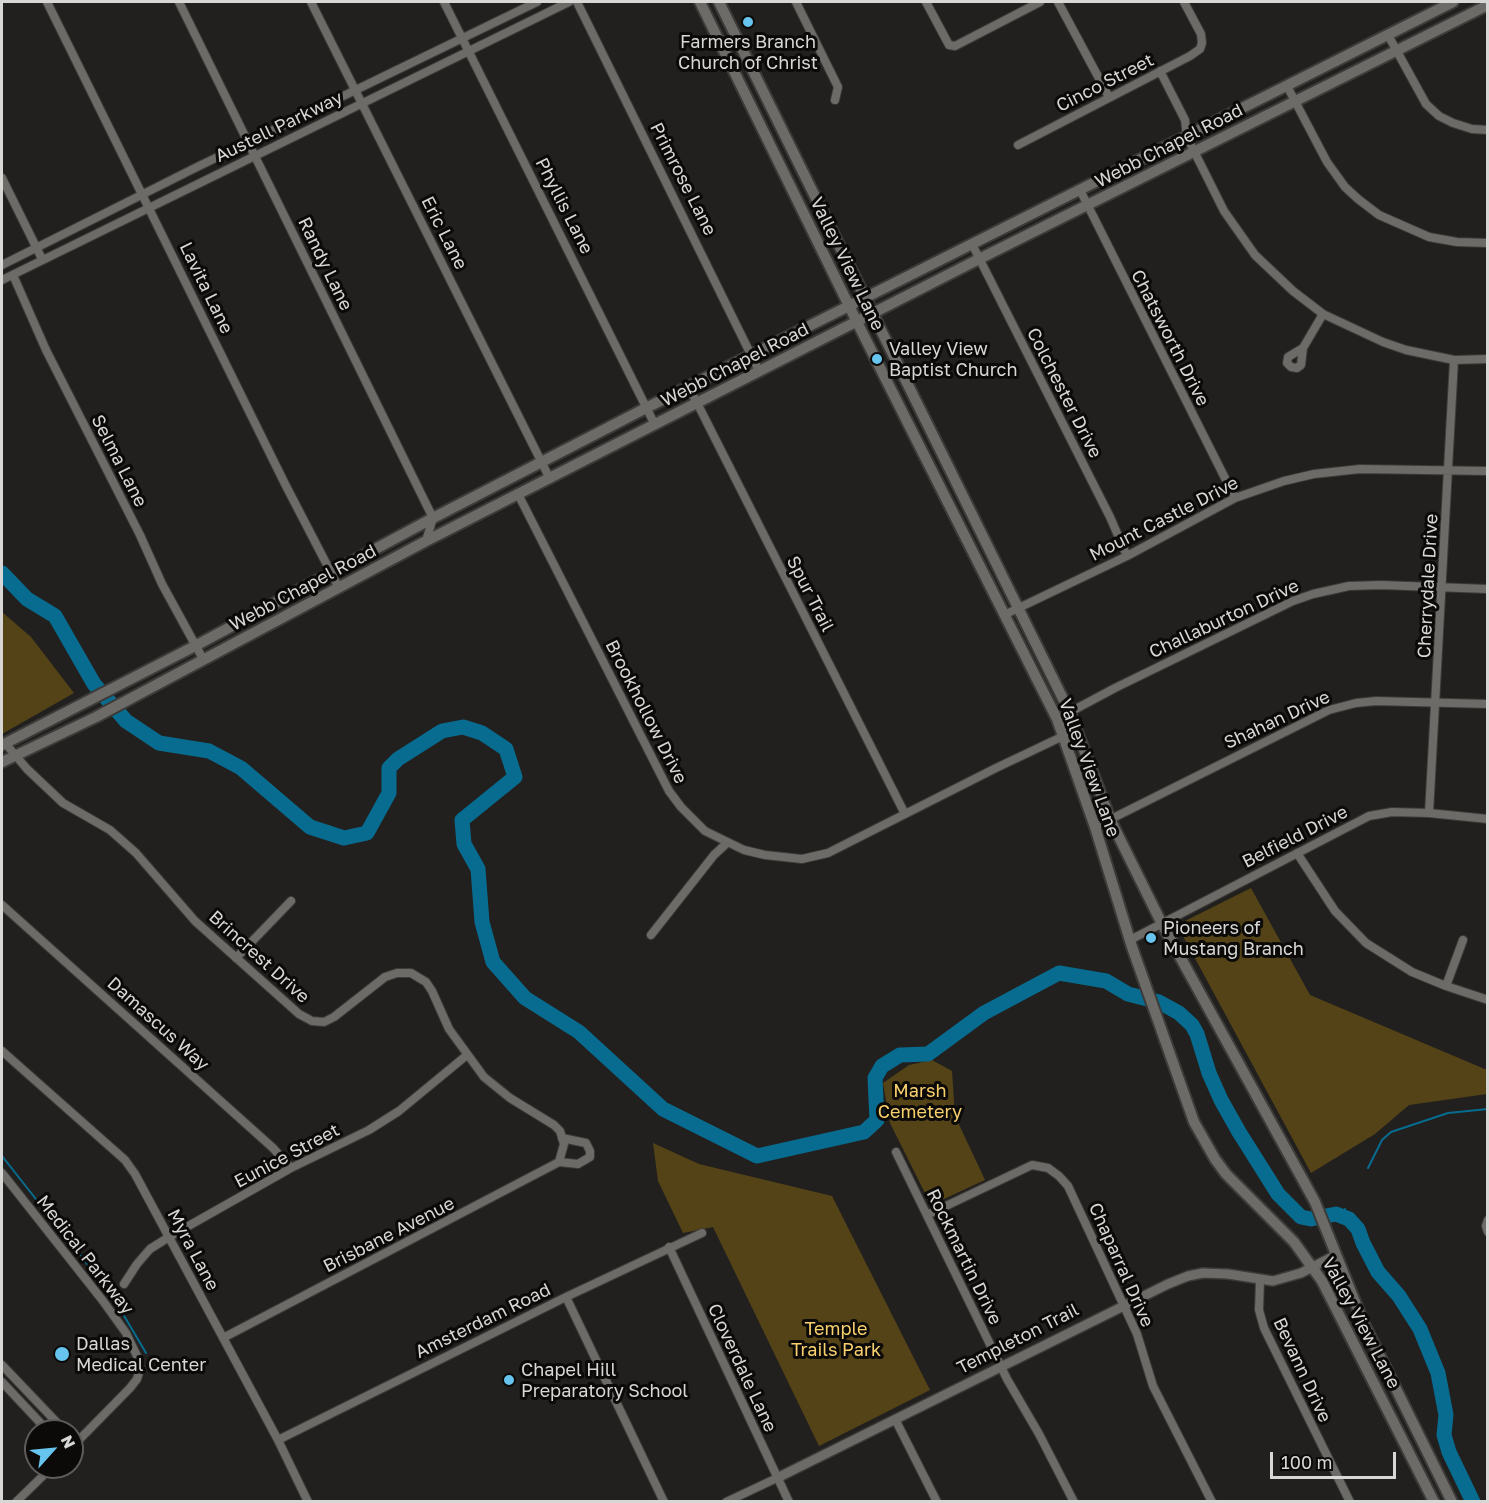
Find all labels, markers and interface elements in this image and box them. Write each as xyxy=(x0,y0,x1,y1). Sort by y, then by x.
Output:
marker: Farmers Branch Church of Christ xyxy=(741,15,755,29)
place label: Farmers Branch Church of Christ xyxy=(678,31,818,74)
street label: Cinco Street xyxy=(1053,49,1157,117)
street label: Austell Parkway xyxy=(212,87,346,167)
street label: Webb Chapel Road xyxy=(1091,99,1247,193)
street label: Primrose Lane xyxy=(645,119,721,239)
street label: Phyllis Lane xyxy=(531,154,597,258)
street label: Eric Lane xyxy=(416,193,472,273)
street label: Valley View Lane xyxy=(805,194,889,334)
street label: Randy Lane xyxy=(293,214,357,314)
street label: Lavita Lane xyxy=(175,239,237,337)
street label: Chatsworth Drive xyxy=(1126,266,1214,410)
street label: Webb Chapel Road xyxy=(657,318,813,412)
street label: Colchester Drive xyxy=(1022,324,1106,462)
place label: Valley View Baptist Church xyxy=(889,338,1017,380)
marker: Valley View Baptist Church xyxy=(870,352,884,366)
street label: Selma Lane xyxy=(87,411,151,511)
street label: Mount Castle Drive xyxy=(1086,472,1242,566)
street label: Cherrydale Drive xyxy=(1413,513,1443,659)
street label: Webb Chapel Road xyxy=(226,540,380,636)
street label: Spur Trail xyxy=(782,553,838,635)
street label: Challaburton Drive xyxy=(1146,575,1302,663)
street label: Brookhollow Drive xyxy=(600,637,692,787)
street label: Shahan Drive xyxy=(1221,686,1333,754)
street label: Valley View Lane xyxy=(1054,696,1124,840)
street label: Belfield Drive xyxy=(1239,801,1351,873)
street label: Brincrest Drive xyxy=(204,906,314,1008)
place label: Pioneers of Mustang Branch xyxy=(1163,917,1304,960)
marker: Pioneers of Mustang Branch xyxy=(1144,931,1158,945)
street label: Damascus Way xyxy=(103,973,213,1075)
park label: Marsh Cemetery xyxy=(878,1080,962,1122)
street label: Eunice Street xyxy=(231,1119,343,1193)
street label: Rockmartin Drive xyxy=(922,1186,1006,1328)
street label: Medical Parkway xyxy=(32,1191,138,1319)
street label: Brisbane Avenue xyxy=(320,1193,458,1277)
street label: Chaparral Drive xyxy=(1084,1200,1158,1330)
street label: Myra Lane xyxy=(163,1206,223,1294)
street label: Valley View Lane xyxy=(1317,1254,1405,1392)
street label: Amsterdam Road xyxy=(412,1279,554,1363)
street label: Templeton Trail xyxy=(954,1299,1082,1379)
street label: Cloverdale Lane xyxy=(703,1300,781,1436)
street label: Bevann Drive xyxy=(1268,1314,1336,1426)
park label: Temple Trails Park xyxy=(791,1318,881,1360)
place label: Dallas Medical Center xyxy=(76,1333,206,1376)
marker: Dallas Medical Center xyxy=(53,1345,71,1363)
place label: Chapel Hill Preparatory School xyxy=(521,1359,688,1402)
marker: Chapel Hill Preparatory School xyxy=(502,1373,516,1387)
north arrow xyxy=(24,1419,84,1479)
text: N xyxy=(57,1432,80,1452)
scale bar xyxy=(1273,1440,1399,1478)
text: 100 m xyxy=(1281,1451,1332,1473)

